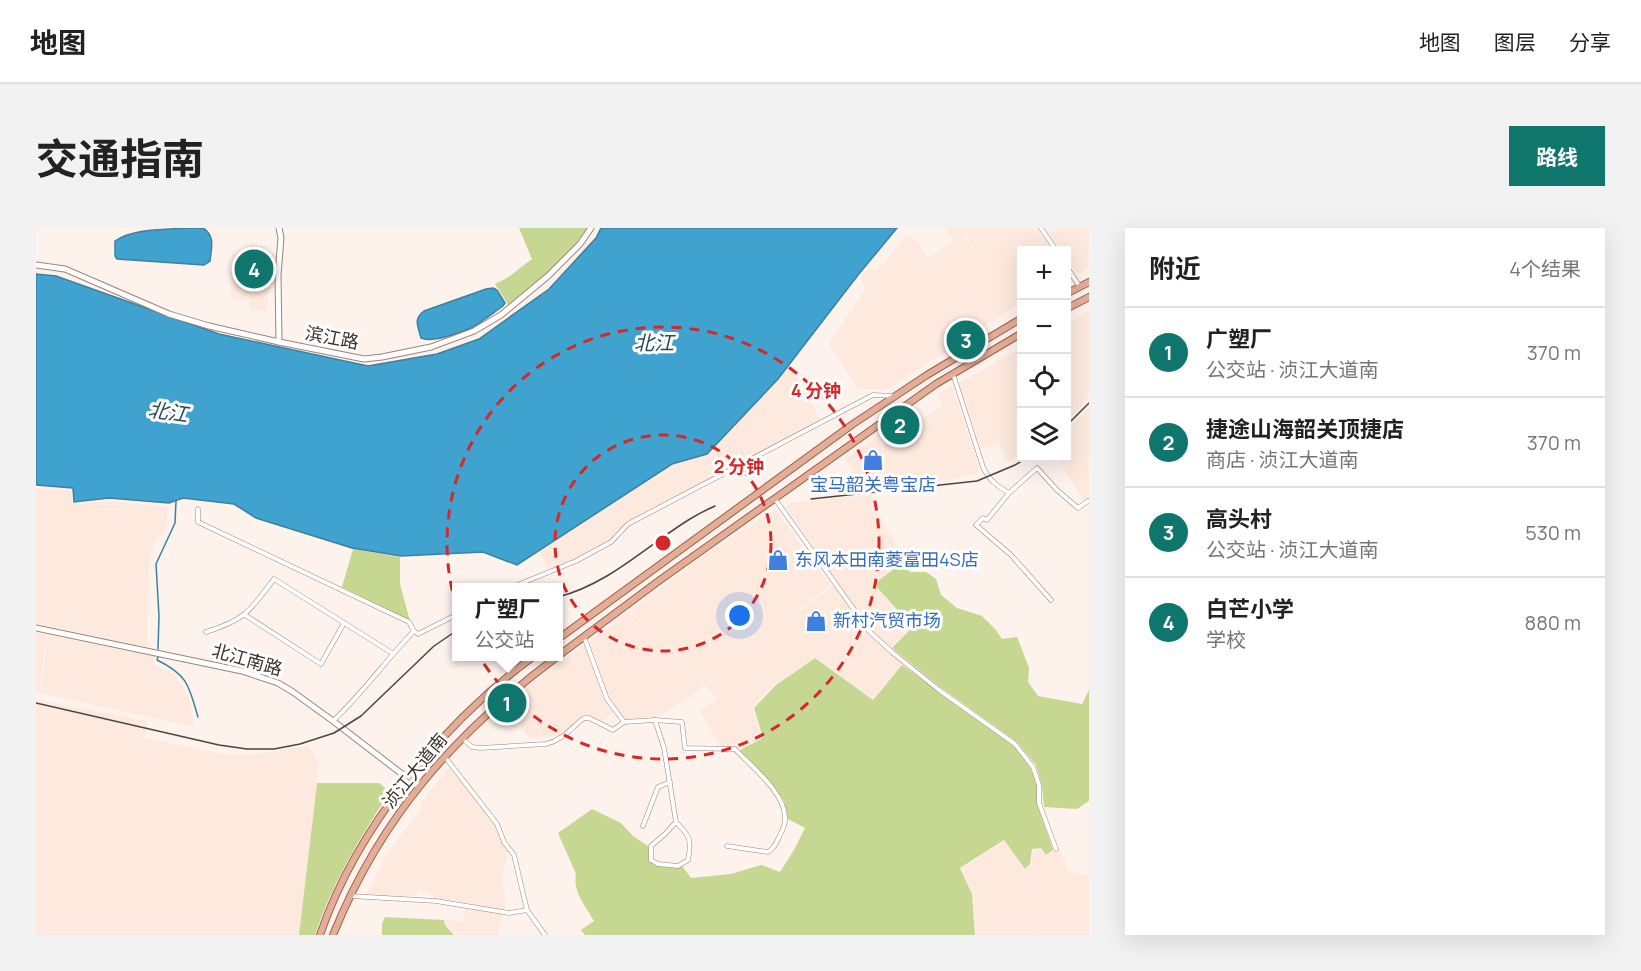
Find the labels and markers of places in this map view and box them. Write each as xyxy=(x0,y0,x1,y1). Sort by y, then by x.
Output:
pin: 4 xyxy=(234,246,274,291)
pin: 3 xyxy=(946,318,986,362)
pin: 2 xyxy=(880,402,920,448)
shop icon: 宝马韶关粤宝店 xyxy=(861,448,885,472)
place label: 宝马韶关粤宝店 xyxy=(810,472,936,496)
centre of rings xyxy=(653,533,673,553)
place label: 东风本田南菱富田4S店 xyxy=(795,547,979,571)
shop icon: 东风本田南菱富田4S店 xyxy=(766,548,790,572)
place label: 新村汽贸市场 xyxy=(833,608,941,632)
shop icon: 新村汽贸市场 xyxy=(804,609,828,633)
pin: 1 xyxy=(488,680,526,726)

